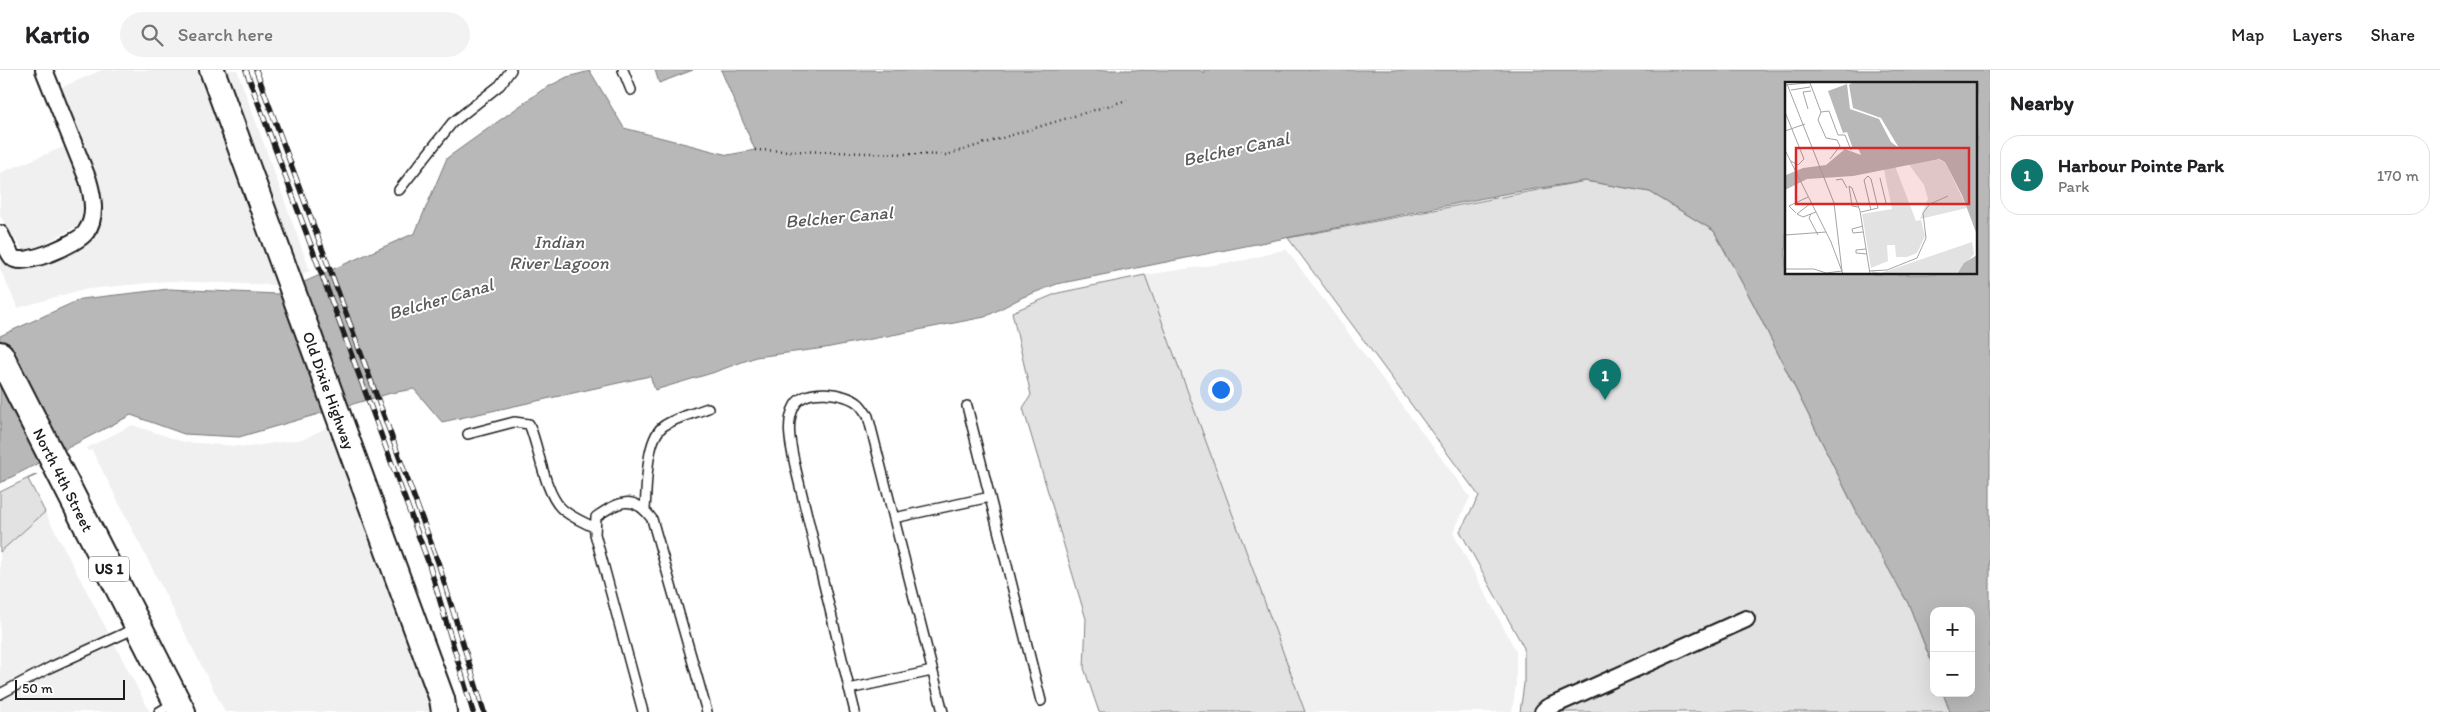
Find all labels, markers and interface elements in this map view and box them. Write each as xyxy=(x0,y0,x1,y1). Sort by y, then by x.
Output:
search box xyxy=(120,12,470,57)
text: Kartio xyxy=(25,20,90,49)
icon: search xyxy=(138,21,166,49)
text: Search here xyxy=(178,23,273,46)
text: Map xyxy=(2231,24,2264,46)
text: Layers xyxy=(2292,24,2342,46)
text: Share xyxy=(2370,24,2415,46)
inset map xyxy=(1785,82,1978,275)
text: Nearby xyxy=(2010,90,2074,115)
water label: Belcher Canal xyxy=(1181,127,1293,171)
text: Harbour Pointe Park xyxy=(2058,154,2224,177)
text: 1 xyxy=(2023,166,2031,185)
text: 170 m xyxy=(2377,166,2419,185)
text: Park xyxy=(2058,177,2089,196)
water label: Belcher Canal xyxy=(784,201,896,233)
water label: Indian River Lagoon xyxy=(509,231,610,274)
water label: Belcher Canal xyxy=(386,273,498,324)
street label: Old Dixie Highway xyxy=(299,329,360,452)
pin: 1 xyxy=(1589,359,1621,400)
your location xyxy=(1208,377,1234,403)
street label: North 4th Street xyxy=(29,425,98,535)
road number: US 1 xyxy=(89,556,129,582)
map controls xyxy=(1930,607,1975,697)
button: + xyxy=(1930,607,1975,652)
button: − xyxy=(1930,652,1975,697)
scale bar xyxy=(15,677,125,700)
text: 50 m xyxy=(22,680,53,697)

